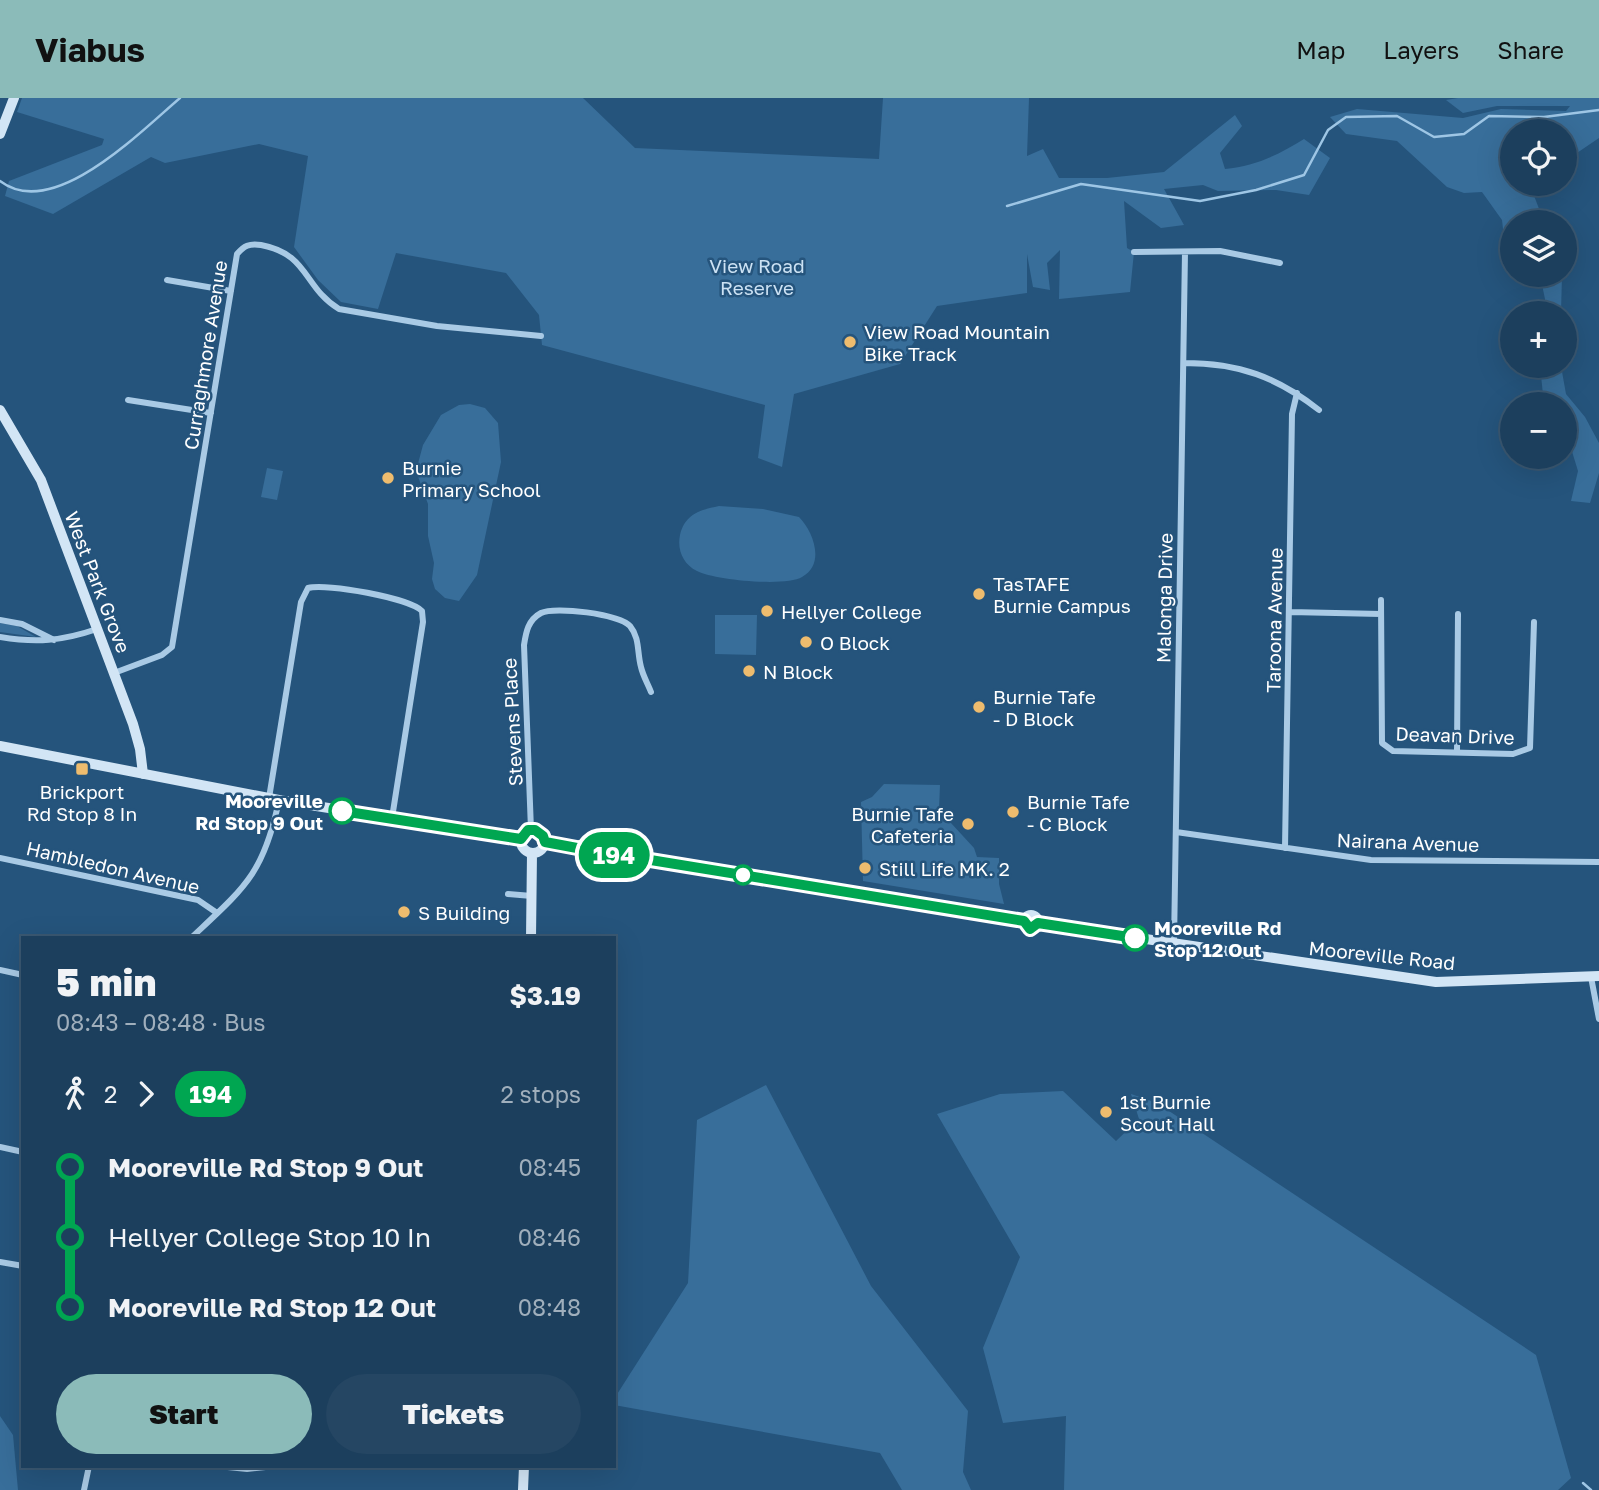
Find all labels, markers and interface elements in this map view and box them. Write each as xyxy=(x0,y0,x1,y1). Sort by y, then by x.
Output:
text: Viabus xyxy=(35,30,145,69)
text: Map xyxy=(1296,35,1345,64)
text: Layers xyxy=(1383,35,1459,64)
text: Share xyxy=(1497,35,1564,64)
map controls xyxy=(1500,119,1577,469)
button: locate xyxy=(1500,119,1577,196)
button: layers xyxy=(1500,210,1577,287)
park label: View Road Reserve xyxy=(709,254,805,299)
street label: Curraghmore Avenue xyxy=(179,259,231,451)
button: + xyxy=(1500,301,1577,378)
place label: View Road Mountain Bike Track xyxy=(864,320,1050,365)
marker: View Road Mountain Bike Track xyxy=(842,334,858,350)
button: − xyxy=(1500,392,1577,469)
place label: Burnie Primary School xyxy=(402,456,541,501)
marker: Burnie Primary School xyxy=(380,470,396,486)
street label: West Park Grove xyxy=(60,508,136,656)
street label: Malonga Drive xyxy=(1151,533,1177,663)
street label: Taroona Avenue xyxy=(1261,547,1287,693)
place label: TasTAFE Burnie Campus xyxy=(993,572,1131,617)
marker: TasTAFE Burnie Campus xyxy=(971,586,987,602)
place label: Hellyer College xyxy=(781,600,922,623)
marker: Hellyer College xyxy=(759,603,775,619)
place label: O Block xyxy=(820,631,890,654)
marker: O Block xyxy=(798,634,814,650)
street label: Stevens Place xyxy=(497,657,527,787)
place label: N Block xyxy=(763,660,834,683)
marker: N Block xyxy=(741,663,757,679)
place label: Burnie Tafe - D Block xyxy=(993,685,1096,730)
marker: Burnie Tafe - D Block xyxy=(971,699,987,715)
street label: Deavan Drive xyxy=(1395,721,1515,749)
marker: Brickport Rd Stop 8 In xyxy=(74,761,90,777)
place label: Brickport Rd Stop 8 In xyxy=(27,780,137,825)
place label: Mooreville Rd Stop 9 Out xyxy=(195,789,323,834)
place label: Burnie Tafe - C Block xyxy=(1027,790,1130,835)
marker: Mooreville Rd Stop 9 Out xyxy=(329,798,355,824)
place label: Burnie Tafe Cafeteria xyxy=(851,802,954,847)
marker: Burnie Tafe - C Block xyxy=(1005,804,1021,820)
marker: Burnie Tafe Cafeteria xyxy=(960,816,976,832)
street label: Nairana Avenue xyxy=(1336,828,1480,856)
line badge: 194 xyxy=(574,832,654,878)
street label: Hambledon Avenue xyxy=(24,836,202,898)
text: 194 xyxy=(593,840,635,869)
place label: Still Life MK. 2 xyxy=(879,857,1010,880)
marker: Still Life MK. 2 xyxy=(857,860,873,876)
unlabelled marker xyxy=(733,865,753,885)
place label: S Building xyxy=(418,901,510,924)
marker: S Building xyxy=(396,904,412,920)
place label: Mooreville Rd Stop 12 Out xyxy=(1154,916,1281,961)
marker: Mooreville Rd Stop 12 Out xyxy=(1122,925,1148,951)
street label: Mooreville Road xyxy=(1308,936,1456,974)
text: 5 min xyxy=(56,959,156,1004)
text: $3.19 xyxy=(509,980,581,1011)
text: 08:43 – 08:48 · Bus xyxy=(56,1008,266,1036)
icon: walk xyxy=(56,1075,94,1113)
icon: forward xyxy=(127,1075,165,1113)
text: 194 xyxy=(189,1079,232,1108)
text: 2 xyxy=(104,1080,117,1108)
text: 2 stops xyxy=(500,1080,581,1108)
place label: 1st Burnie Scout Hall xyxy=(1120,1090,1215,1135)
marker: 1st Burnie Scout Hall xyxy=(1098,1104,1114,1120)
text: Mooreville Rd Stop 9 Out xyxy=(108,1152,423,1183)
text: 08:45 xyxy=(518,1153,581,1181)
text: Hellyer College Stop 10 In xyxy=(108,1222,431,1253)
text: 08:46 xyxy=(518,1223,581,1251)
text: Mooreville Rd Stop 12 Out xyxy=(108,1292,436,1323)
text: 08:48 xyxy=(518,1293,581,1321)
button: Start xyxy=(56,1374,312,1454)
button: Tickets xyxy=(326,1374,581,1454)

